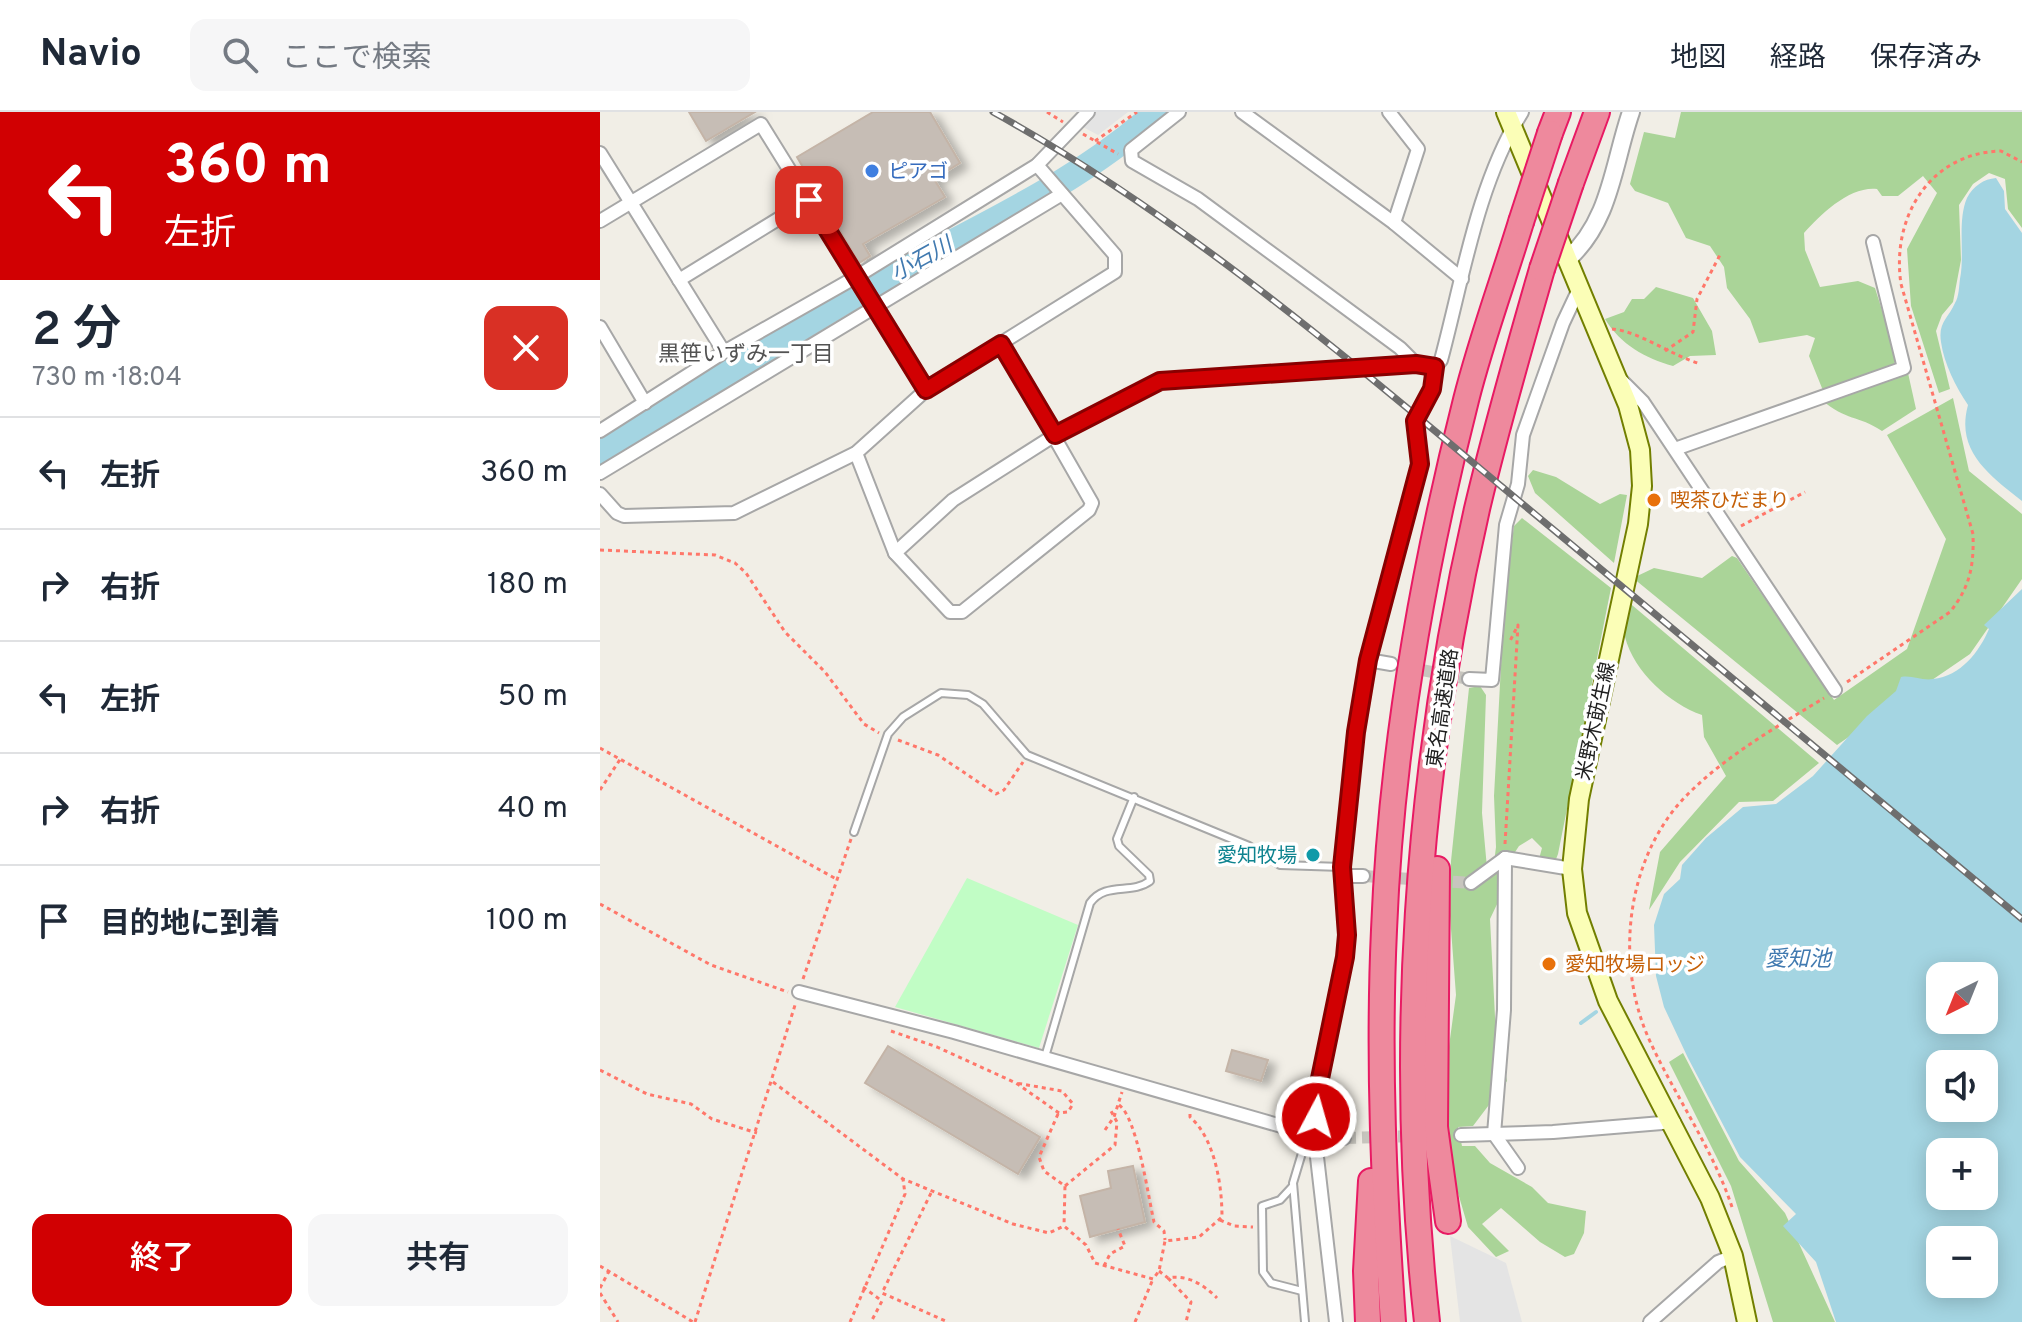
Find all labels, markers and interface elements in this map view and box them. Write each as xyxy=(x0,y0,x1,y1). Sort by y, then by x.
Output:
search box xyxy=(190,19,750,91)
text: Navio xyxy=(40,31,142,80)
icon: search xyxy=(218,33,262,77)
text: ここで検索 xyxy=(282,41,432,78)
text: 地図 xyxy=(1670,41,1726,77)
text: 経路 xyxy=(1770,41,1826,77)
text: 保存済み xyxy=(1870,41,1982,77)
text: 360 m xyxy=(164,133,332,203)
icon: left xyxy=(32,144,136,248)
place label: ピアゴ xyxy=(888,160,948,186)
marker: ピアゴ xyxy=(863,162,881,180)
pin xyxy=(775,166,843,234)
icon: arrive xyxy=(787,178,831,222)
text: 左折 xyxy=(164,212,236,258)
water label: 小石川 xyxy=(887,231,959,288)
text: 2 分 xyxy=(32,302,121,362)
button: close xyxy=(484,306,568,390)
district label: 黒笹いずみ一丁目 xyxy=(658,342,834,369)
text: 730 m · 18:04 xyxy=(32,362,182,395)
icon: left xyxy=(32,451,76,495)
text: 360 m xyxy=(480,455,568,492)
text: 左折 xyxy=(100,459,160,496)
place label: 喫茶ひだまり xyxy=(1670,489,1790,515)
marker: 喫茶ひだまり xyxy=(1645,491,1663,509)
icon: right xyxy=(32,563,76,607)
text: 180 m xyxy=(487,567,568,604)
text: 右折 xyxy=(100,571,160,608)
street label: 東名高速道路 xyxy=(1423,647,1465,770)
street label: 米野木莇生線 xyxy=(1572,660,1622,783)
icon: left xyxy=(32,675,76,719)
text: 50 m xyxy=(498,679,568,716)
text: 左折 xyxy=(100,683,160,720)
icon: right xyxy=(32,787,76,831)
text: 40 m xyxy=(498,791,568,828)
text: 右折 xyxy=(100,795,160,832)
place label: 愛知牧場 xyxy=(1217,844,1297,870)
marker: 愛知牧場 xyxy=(1304,846,1322,864)
icon: arrive xyxy=(32,899,76,943)
text: 100 m xyxy=(486,903,568,940)
text: 目的地に到着 xyxy=(100,907,280,944)
water label: 愛知池 xyxy=(1765,947,1833,974)
place label: 愛知牧場ロッジ xyxy=(1565,953,1705,979)
marker: 愛知牧場ロッジ xyxy=(1540,955,1558,973)
north arrow xyxy=(1926,962,1998,1034)
map controls xyxy=(1926,962,1998,1298)
button: sound xyxy=(1926,1050,1998,1122)
position arrow xyxy=(1274,1075,1358,1159)
button: + xyxy=(1926,1138,1998,1210)
button: 終了 xyxy=(32,1214,292,1306)
button: 共有 xyxy=(308,1214,568,1306)
button: − xyxy=(1926,1226,1998,1298)

